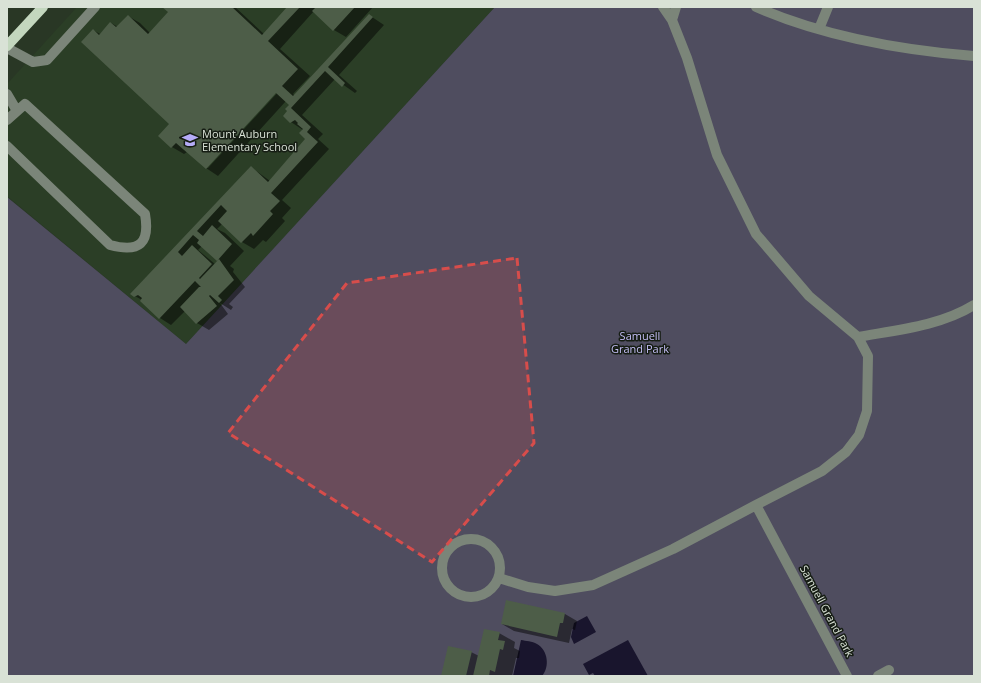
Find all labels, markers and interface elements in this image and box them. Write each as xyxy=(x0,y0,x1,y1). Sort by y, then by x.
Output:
place label: Mount Auburn Elementary School xyxy=(202,126,297,154)
school or university icon: Mount Auburn Elementary School xyxy=(181,131,199,149)
park label: Samuell Grand Park xyxy=(611,328,669,356)
street label: Samuell Grand Park xyxy=(797,562,858,659)

